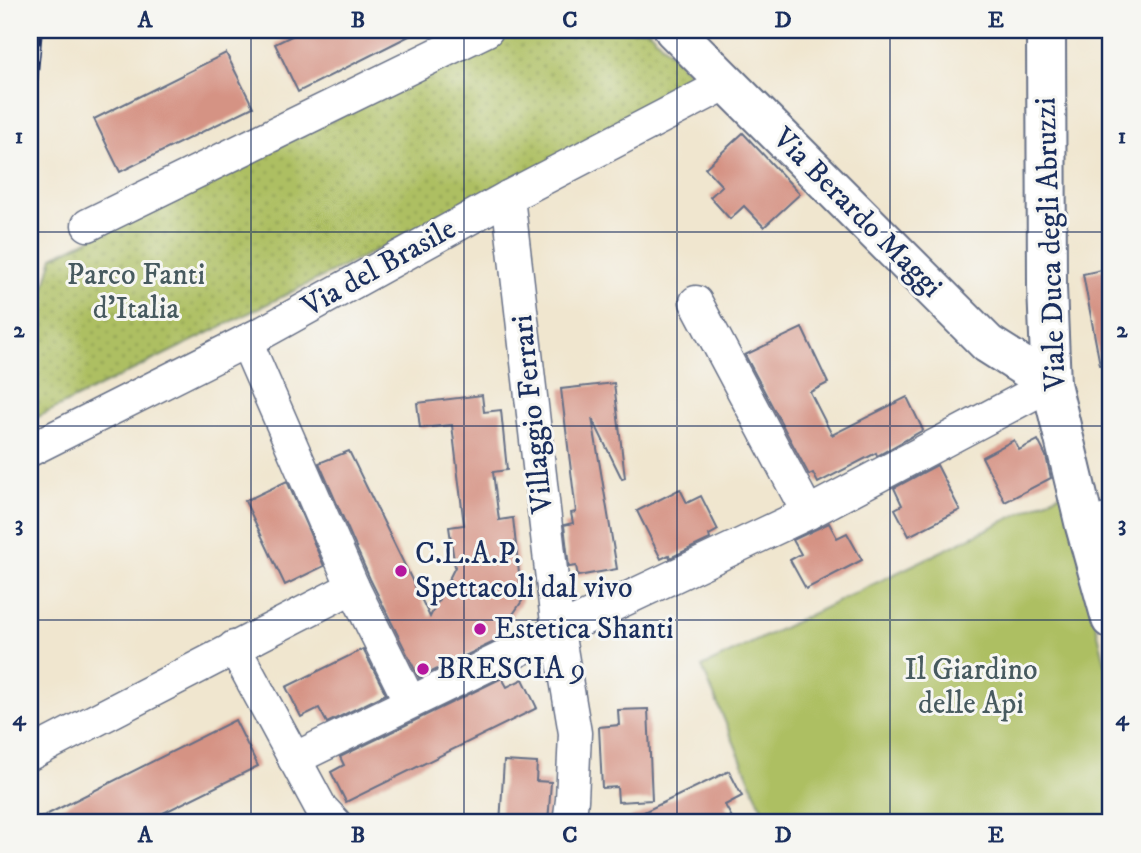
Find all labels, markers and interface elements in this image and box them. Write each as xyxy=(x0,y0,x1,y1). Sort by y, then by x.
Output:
text: A xyxy=(137,6,154,35)
text: B xyxy=(351,6,365,35)
text: C xyxy=(562,6,578,35)
text: D xyxy=(774,6,792,35)
text: E xyxy=(988,6,1004,35)
street label: Viale Duca degli Abruzzi xyxy=(1027,97,1075,392)
street label: Via Berardo Maggi xyxy=(764,120,950,306)
text: 1 xyxy=(15,122,23,151)
text: 1 xyxy=(1118,122,1126,151)
street label: Via del Brasile xyxy=(295,211,462,326)
park label: Parco Fanti d'Italia xyxy=(67,257,205,328)
street label: Villaggio Ferrari xyxy=(504,313,562,516)
text: 2 xyxy=(13,316,25,345)
text: 2 xyxy=(1116,316,1128,345)
text: 3 xyxy=(15,510,23,539)
text: 3 xyxy=(1118,510,1126,539)
place label: C.L.A.P. Spettacoli dal vivo xyxy=(415,536,633,607)
marker: C.L.A.P. Spettacoli dal vivo xyxy=(393,563,409,579)
place label: Estetica Shanti xyxy=(494,611,674,648)
marker: Estetica Shanti xyxy=(472,621,488,637)
place label: BRESCIA 9 xyxy=(437,651,586,688)
park label: Il Giardino delle Api xyxy=(904,652,1038,723)
marker: BRESCIA 9 xyxy=(415,661,431,677)
text: 4 xyxy=(12,704,27,733)
text: 4 xyxy=(1115,704,1130,733)
text: A xyxy=(137,821,154,850)
text: B xyxy=(351,821,365,850)
text: C xyxy=(562,821,578,850)
text: D xyxy=(774,821,792,850)
text: E xyxy=(988,821,1004,850)

